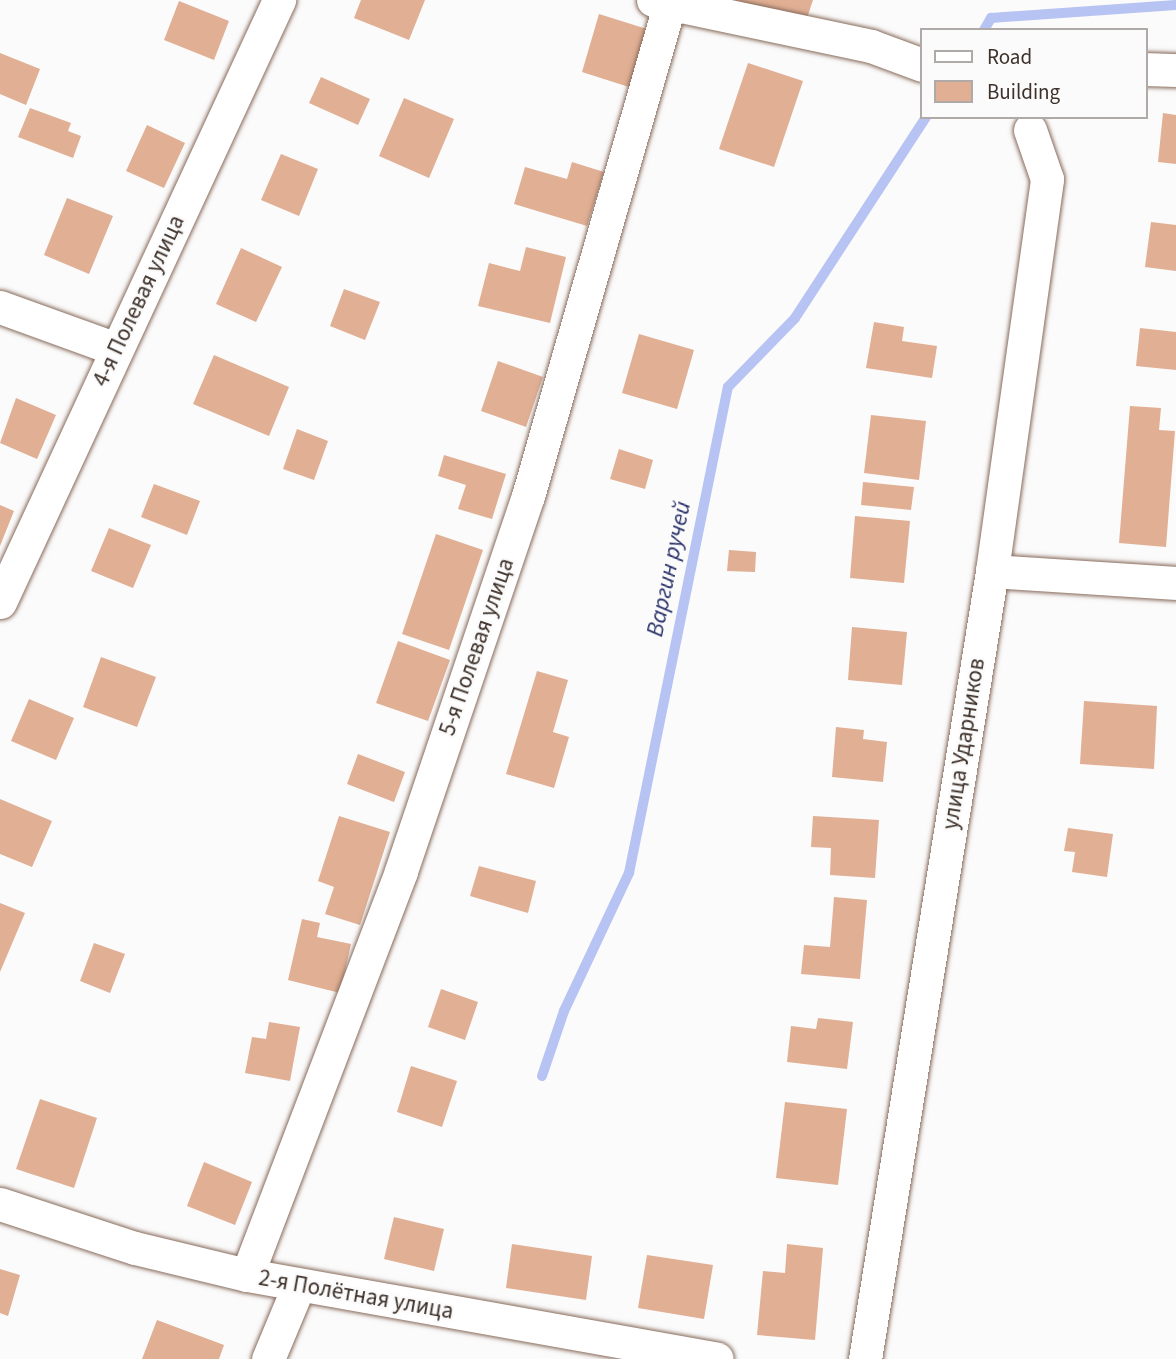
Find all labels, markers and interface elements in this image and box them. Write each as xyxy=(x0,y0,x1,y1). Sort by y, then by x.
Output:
legend xyxy=(920,28,1148,119)
text: Road xyxy=(987,42,1032,72)
text: Building xyxy=(987,77,1060,107)
street label: 4-я Полевая улица xyxy=(87,211,191,391)
water label: Варгин ручей xyxy=(641,499,697,639)
street label: 5-я Полевая улица xyxy=(434,555,520,739)
street label: улица Ударников xyxy=(937,656,991,832)
street label: 2-я Полётная улица xyxy=(256,1264,456,1326)

